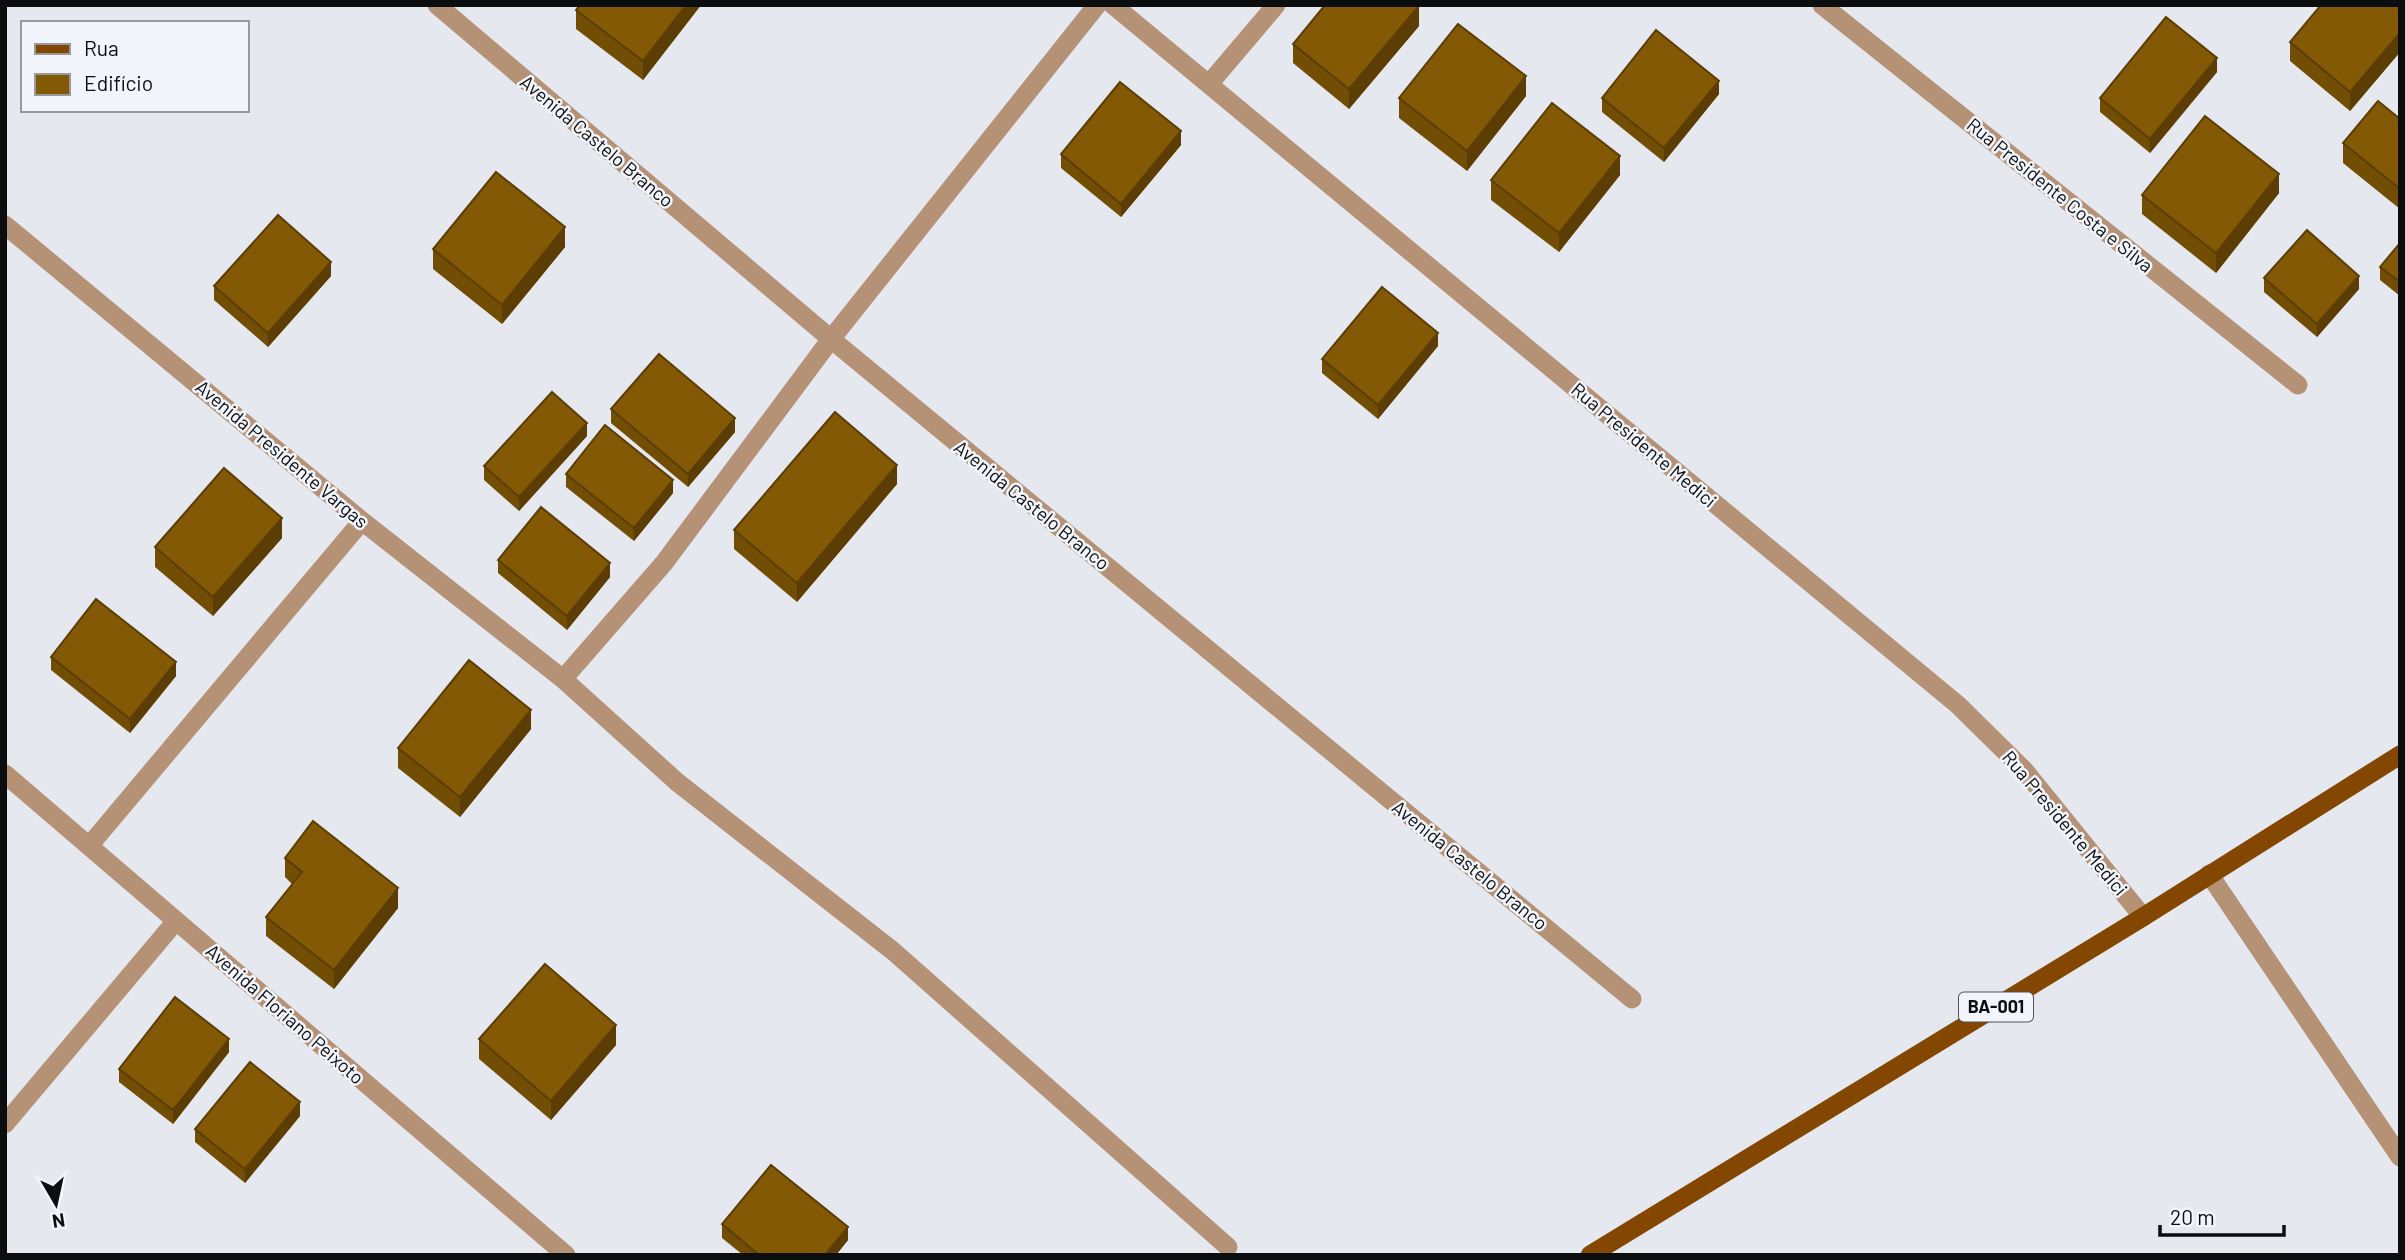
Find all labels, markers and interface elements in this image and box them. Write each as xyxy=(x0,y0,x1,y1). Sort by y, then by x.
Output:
legend xyxy=(21,21,248,112)
text: Rua xyxy=(84,35,119,60)
text: Edifício xyxy=(84,70,153,95)
street label: Avenida Castelo Branco xyxy=(516,70,679,211)
street label: Rua Presidente Costa e Silva xyxy=(1963,112,2158,277)
street label: Avenida Presidente Vargas xyxy=(192,375,373,532)
street label: Rua Presidente Medici xyxy=(1567,377,1722,512)
street label: Avenida Castelo Branco xyxy=(950,435,1115,574)
street label: Rua Presidente Medici xyxy=(1998,745,2133,900)
street label: Avenida Castelo Branco xyxy=(1388,795,1553,934)
street label: Avenida Floriano Peixoto xyxy=(202,939,369,1089)
road number: BA-001 xyxy=(1959,992,2033,1022)
north arrow xyxy=(21,1169,91,1239)
scale bar xyxy=(2160,1194,2284,1238)
text: 20 m xyxy=(2170,1204,2215,1229)
text: N xyxy=(51,1209,67,1234)

